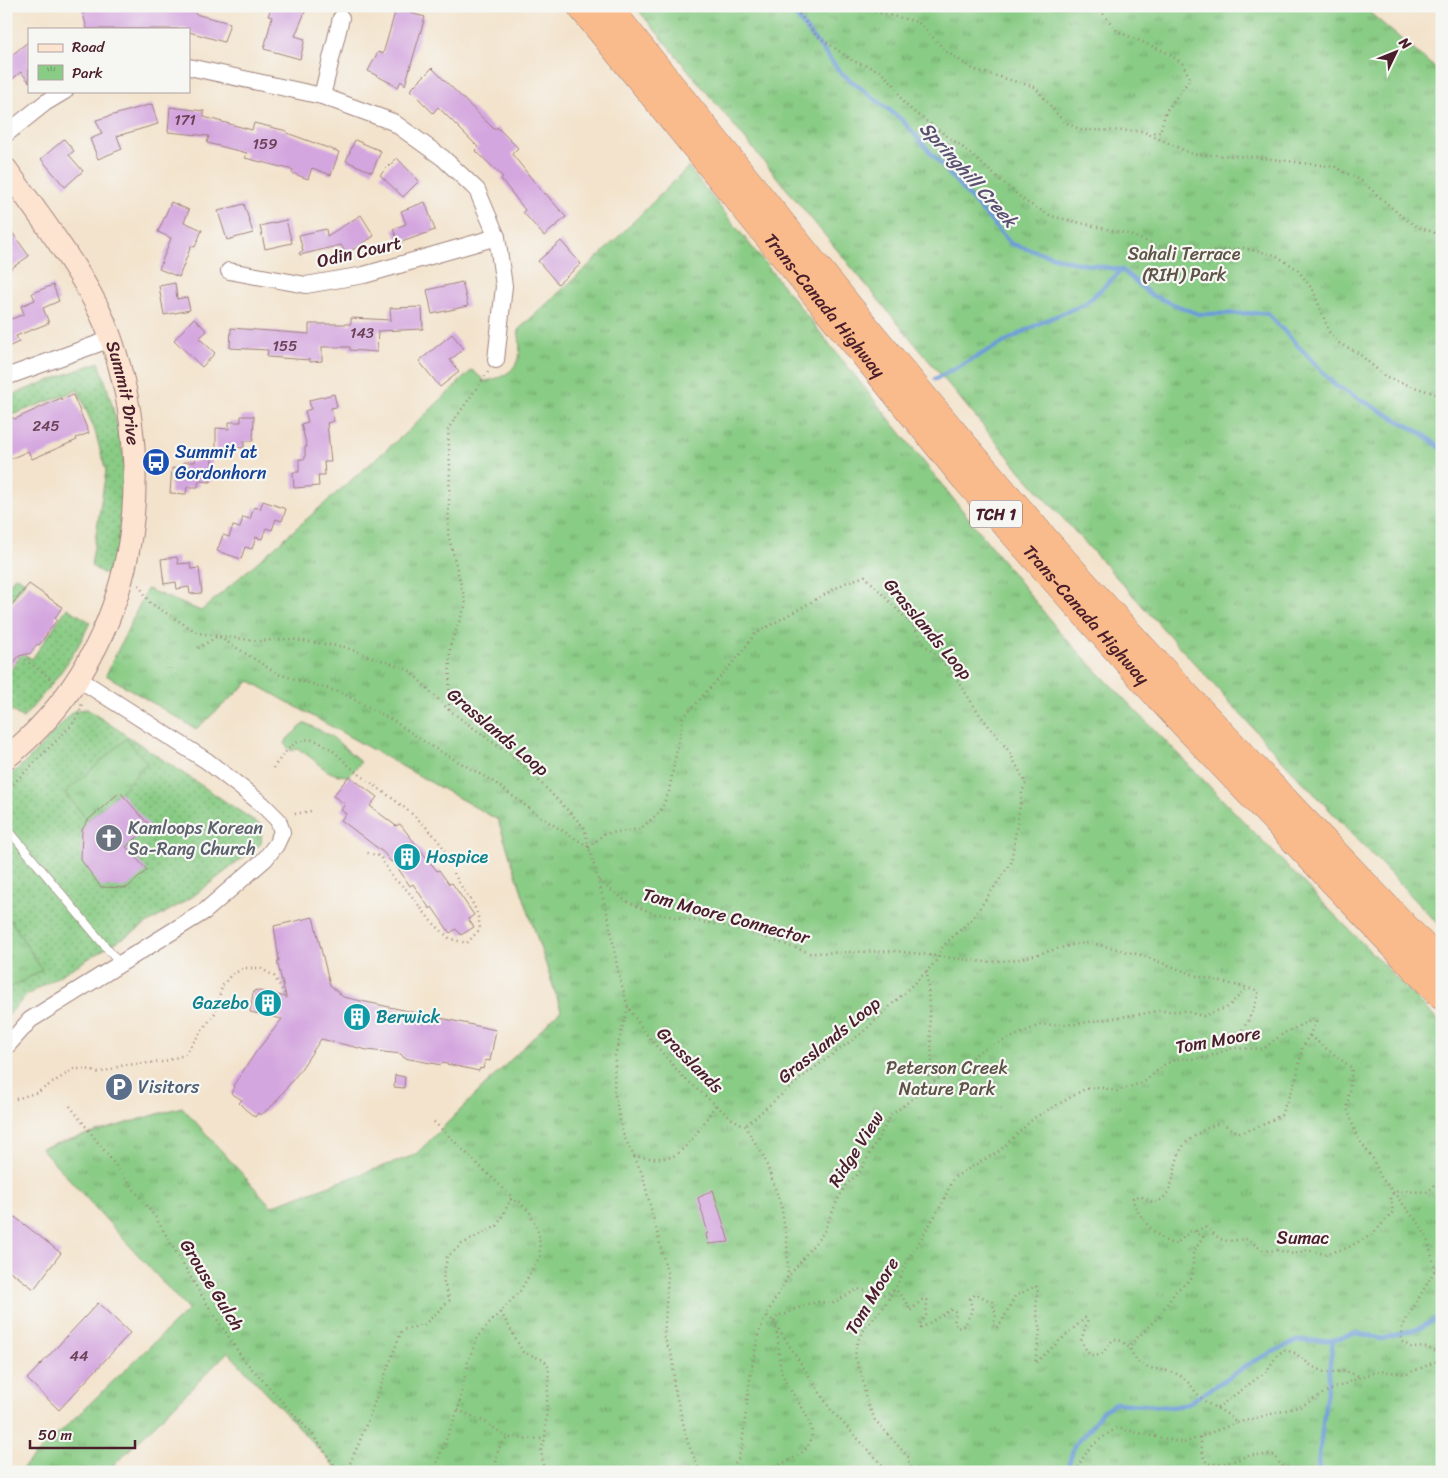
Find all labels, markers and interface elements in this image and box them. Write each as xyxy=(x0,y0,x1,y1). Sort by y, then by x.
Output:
legend xyxy=(28,28,190,92)
north arrow xyxy=(1370,28,1420,78)
text: N xyxy=(1392,31,1418,56)
text: Road xyxy=(72,34,105,60)
text: Park xyxy=(72,60,103,86)
house number: 171 xyxy=(174,107,196,133)
water label: Springhill Creek xyxy=(911,113,1027,236)
house number: 159 xyxy=(253,131,277,157)
street label: Trans-Canada Highway xyxy=(756,226,894,386)
street label: Odin Court xyxy=(314,227,405,277)
park label: Sahali Terrace (RIH) Park xyxy=(1128,238,1241,291)
house number: 143 xyxy=(350,320,374,346)
house number: 155 xyxy=(273,333,297,359)
street label: Summit Drive xyxy=(97,336,149,447)
house number: 245 xyxy=(32,413,60,439)
place label: Summit at Gordonhorn xyxy=(175,436,267,489)
bus stop icon: Summit at Gordonhorn xyxy=(141,447,171,477)
road number: TCH 1 xyxy=(970,500,1022,528)
street label: Trans-Canada Highway xyxy=(1015,537,1158,693)
street label: Grasslands Loop xyxy=(875,571,981,688)
street label: Grasslands Loop xyxy=(440,679,557,785)
place label: Kamloops Korean Sa-Rang Church xyxy=(128,812,263,865)
church icon: Kamloops Korean Sa-Rang Church xyxy=(94,823,124,853)
place label: Hospice xyxy=(426,841,489,873)
building icon: Hospice xyxy=(392,842,422,872)
street label: Tom Moore Connector xyxy=(639,878,815,954)
place label: Gazebo xyxy=(192,987,249,1019)
building icon: Gazebo xyxy=(253,988,283,1018)
street label: Grasslands Loop xyxy=(770,988,888,1092)
place label: Berwick xyxy=(376,1001,440,1033)
building icon: Berwick xyxy=(342,1002,372,1032)
street label: Tom Moore xyxy=(1173,1017,1263,1063)
street label: Grasslands xyxy=(649,1019,732,1102)
park label: Peterson Creek Nature Park xyxy=(886,1052,1008,1105)
place label: Visitors xyxy=(138,1071,200,1103)
parking icon: Visitors xyxy=(104,1072,134,1102)
street label: Ridge View xyxy=(819,1104,893,1194)
street label: Sumac xyxy=(1277,1222,1329,1254)
street label: Grouse Gulch xyxy=(171,1233,253,1337)
street label: Tom Moore xyxy=(836,1251,908,1341)
house number: 44 xyxy=(70,1343,88,1369)
scale bar xyxy=(30,1418,135,1450)
text: 50 m xyxy=(38,1422,73,1448)

